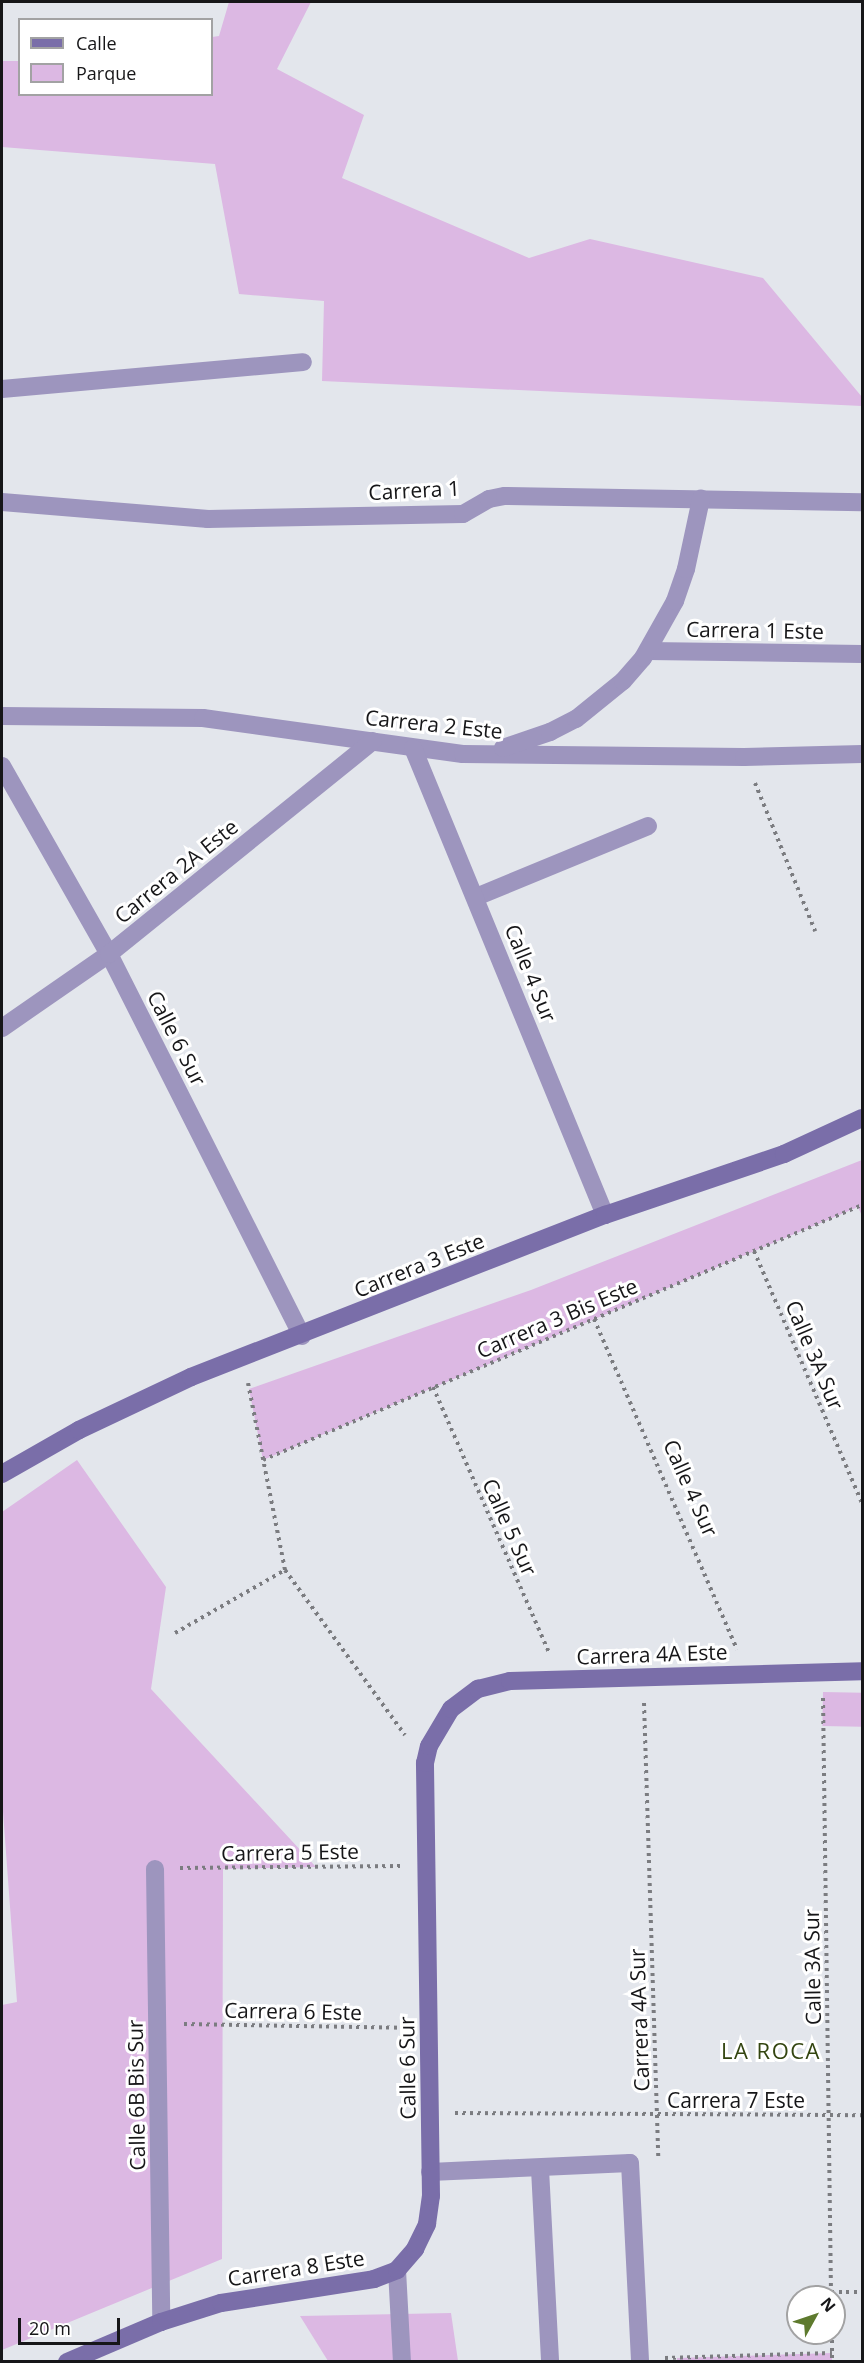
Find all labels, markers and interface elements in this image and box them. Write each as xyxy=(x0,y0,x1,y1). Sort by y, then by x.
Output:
legend xyxy=(18,18,213,96)
text: Calle xyxy=(76,31,117,55)
text: Parque xyxy=(76,61,136,85)
street label: Carrera 1 xyxy=(368,475,460,505)
street label: Carrera 1 Este xyxy=(686,616,824,644)
street label: Carrera 2 Este xyxy=(364,704,504,744)
street label: Carrera 2A Este xyxy=(109,814,243,928)
street label: Calle 4 Sur xyxy=(500,920,562,1026)
street label: Calle 6 Sur xyxy=(142,986,212,1090)
street label: Carrera 3 Este xyxy=(350,1227,488,1303)
street label: Carrera 3 Bis Este xyxy=(473,1273,641,1363)
street label: Calle 3A Sur xyxy=(781,1296,849,1414)
street label: Calle 4 Sur xyxy=(659,1436,723,1540)
street label: Calle 5 Sur xyxy=(478,1475,542,1579)
street label: Carrera 4A Este xyxy=(576,1639,728,1669)
street label: Carrera 5 Este xyxy=(221,1838,359,1866)
street label: Calle 3A Sur xyxy=(798,1909,826,2025)
street label: Carrera 4A Sur xyxy=(624,1948,654,2092)
street label: Carrera 6 Este xyxy=(224,1997,362,2025)
street label: Calle 6 Sur xyxy=(394,2016,420,2120)
street label: Calle 6B Bis Sur xyxy=(122,2019,150,2171)
district label: LA ROCA xyxy=(721,2038,821,2064)
street label: Carrera 7 Este xyxy=(667,2087,805,2113)
street label: Carrera 8 Este xyxy=(226,2245,366,2291)
north arrow xyxy=(786,2285,846,2345)
text: N xyxy=(816,2293,841,2317)
scale bar xyxy=(21,2306,123,2344)
text: 20 m xyxy=(29,2316,71,2340)

